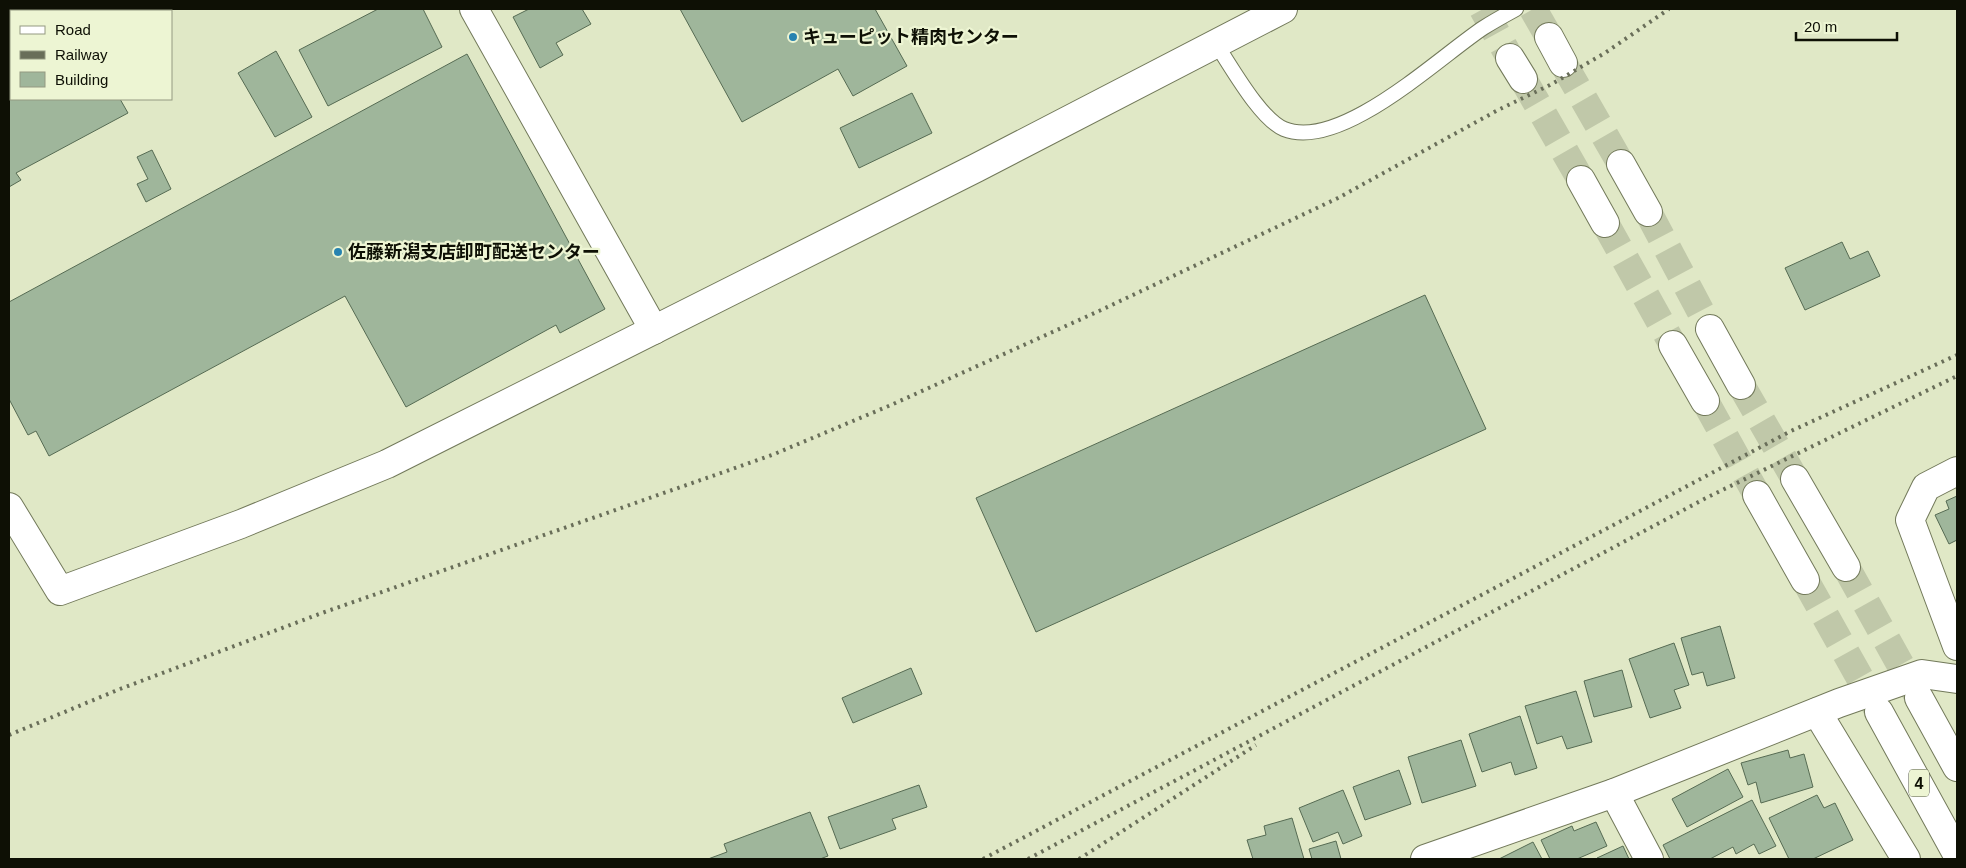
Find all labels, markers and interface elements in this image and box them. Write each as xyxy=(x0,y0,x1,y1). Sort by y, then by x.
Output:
legend xyxy=(10,10,172,100)
scale bar xyxy=(1796,10,1897,42)
text: 20 m xyxy=(1804,18,1837,35)
text: Road xyxy=(55,21,91,38)
place label: キューピット精肉センター xyxy=(803,27,1019,47)
marker: キューピット精肉センター xyxy=(787,31,799,43)
text: Railway xyxy=(55,46,108,63)
text: Building xyxy=(55,71,108,88)
place label: 佐藤新潟支店卸町配送センター xyxy=(348,241,600,262)
marker: 佐藤新潟支店卸町配送センター xyxy=(332,246,344,258)
road number: 4 xyxy=(1909,770,1929,796)

